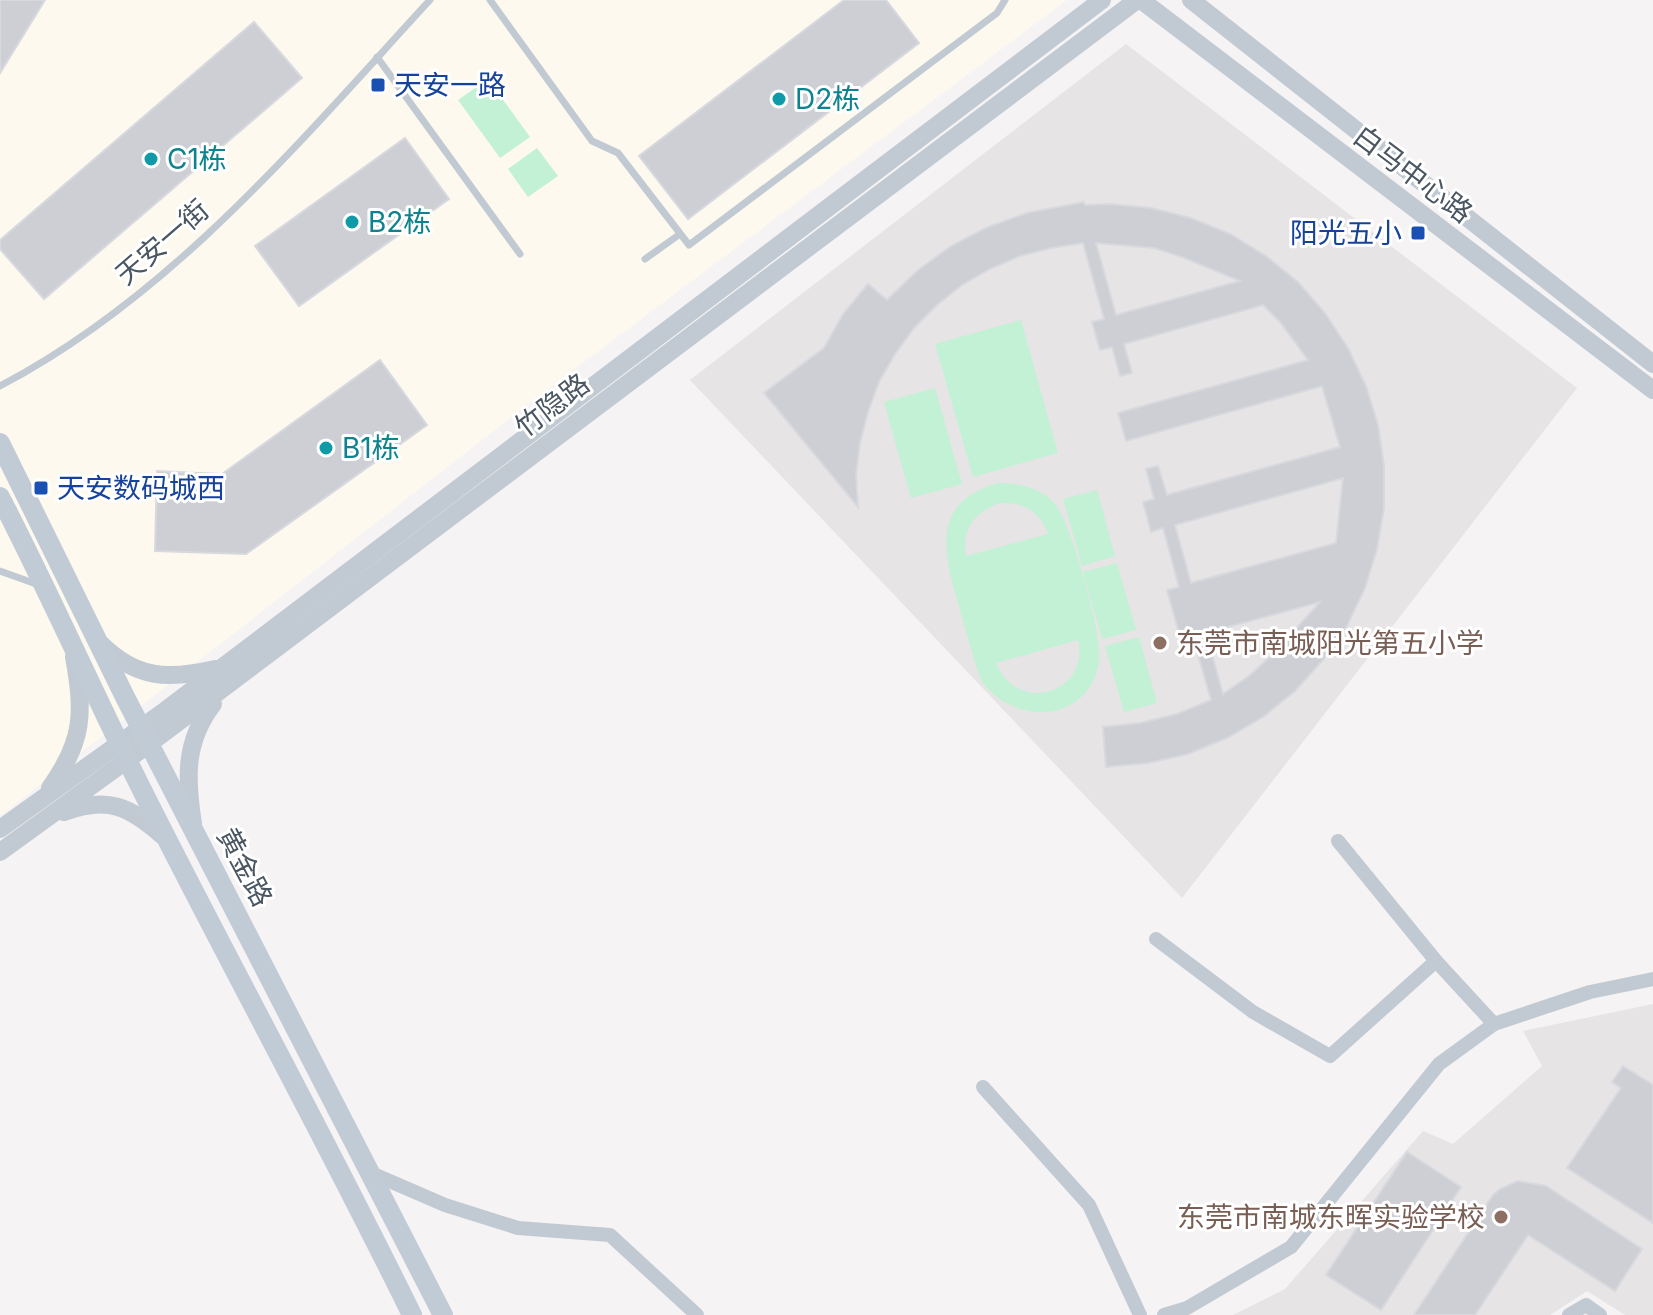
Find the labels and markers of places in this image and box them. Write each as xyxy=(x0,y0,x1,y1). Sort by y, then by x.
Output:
place label: 天安一路 xyxy=(394,68,506,102)
marker: 天安一路 xyxy=(369,76,387,94)
place label: D2栋 xyxy=(795,82,860,116)
marker: D2栋 xyxy=(770,90,788,108)
place label: C1栋 xyxy=(167,142,227,176)
marker: C1栋 xyxy=(142,150,160,168)
place label: B2栋 xyxy=(368,205,431,239)
marker: B2栋 xyxy=(343,213,361,231)
place label: 阳光五小 xyxy=(1290,216,1402,250)
marker: 阳光五小 xyxy=(1409,224,1427,242)
place label: B1栋 xyxy=(342,431,400,465)
marker: B1栋 xyxy=(317,439,335,457)
place label: 天安数码城西 xyxy=(57,471,225,505)
marker: 天安数码城西 xyxy=(32,479,50,497)
place label: 东莞市南城阳光第五小学 xyxy=(1176,626,1484,660)
marker: 东莞市南城阳光第五小学 xyxy=(1151,634,1169,652)
place label: 东莞市南城东晖实验学校 xyxy=(1177,1200,1485,1234)
marker: 东莞市南城东晖实验学校 xyxy=(1492,1208,1510,1226)

